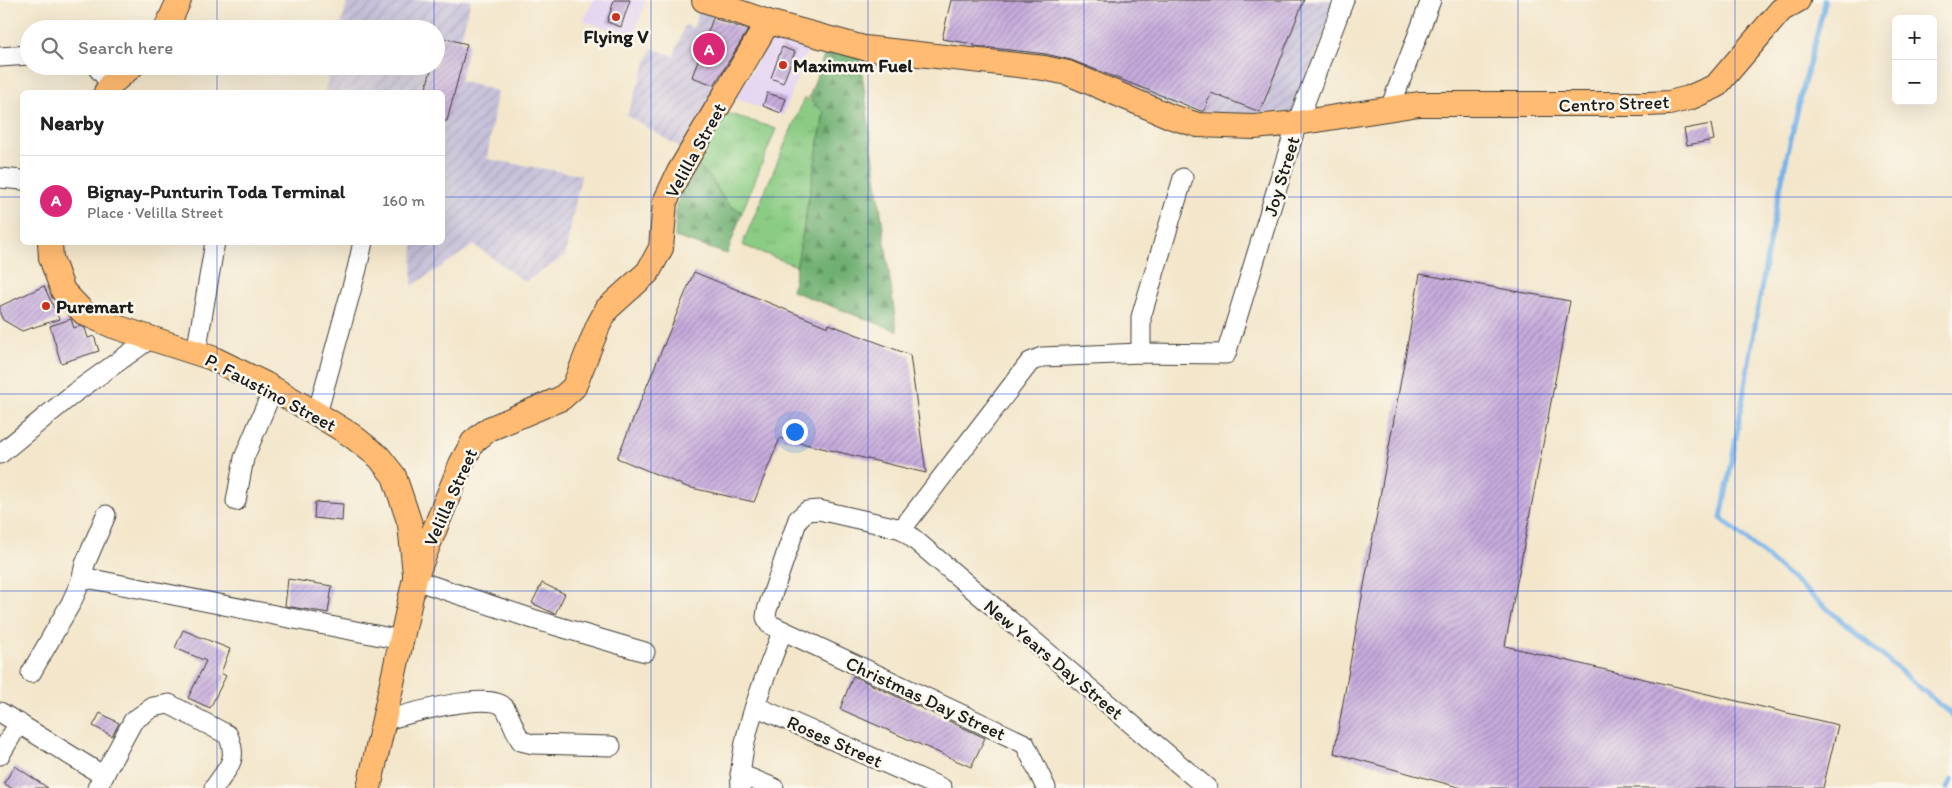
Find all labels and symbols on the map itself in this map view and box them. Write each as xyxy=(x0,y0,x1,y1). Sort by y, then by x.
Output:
marker: Flying V xyxy=(610,11,622,23)
place label: Flying V xyxy=(584,25,649,48)
pin: A xyxy=(693,30,725,68)
place label: Maximum Fuel xyxy=(793,54,913,77)
marker: Maximum Fuel xyxy=(777,59,789,71)
street label: Centro Street xyxy=(1558,90,1670,117)
street label: Velilla Street xyxy=(660,99,731,202)
street label: Joy Street xyxy=(1258,133,1305,219)
place label: Puremart xyxy=(56,295,134,318)
marker: Puremart xyxy=(40,300,52,312)
street label: P. Faustino Street xyxy=(201,348,340,437)
your location xyxy=(782,419,808,445)
street label: Velilla Street xyxy=(419,445,482,550)
street label: New Years Day Street xyxy=(979,594,1128,724)
street label: Christmas Day Street xyxy=(842,651,1009,746)
street label: Roses Street xyxy=(784,710,886,773)

